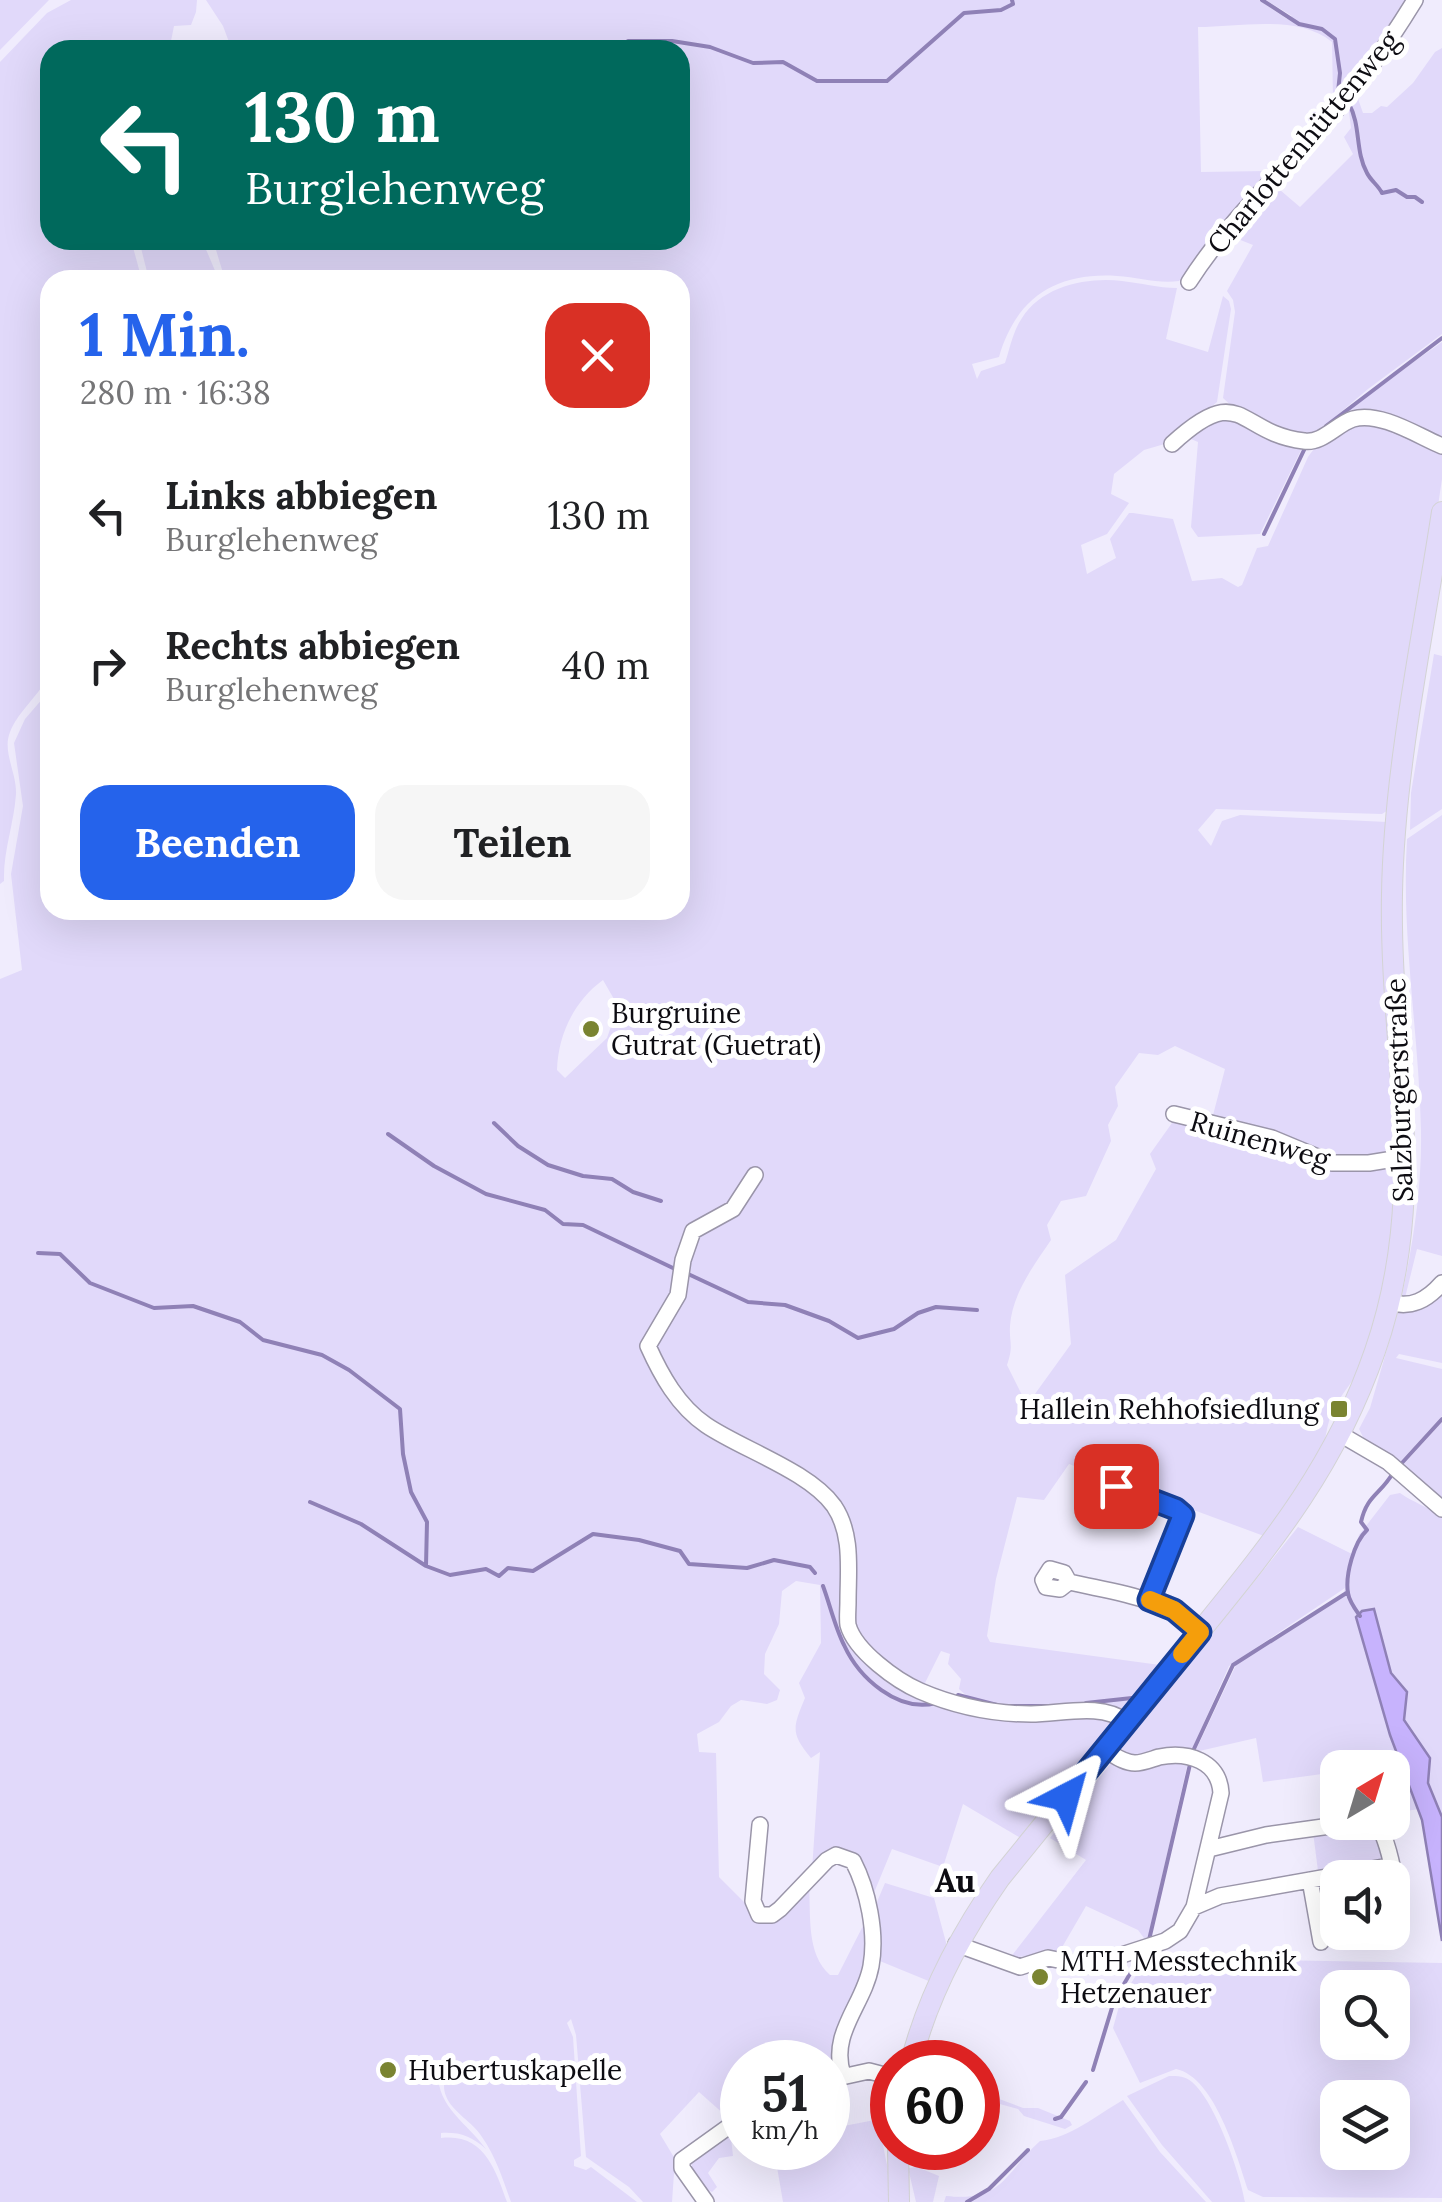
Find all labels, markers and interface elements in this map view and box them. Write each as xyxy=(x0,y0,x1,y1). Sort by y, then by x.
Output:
street label: Charlottenhüttenweg xyxy=(1199,22,1407,261)
text: 130 m xyxy=(245,72,440,161)
icon: left xyxy=(80,80,210,210)
text: Burglehenweg xyxy=(245,159,544,216)
text: 1 Min. xyxy=(80,296,250,372)
button: close xyxy=(545,303,650,408)
text: 280 m · 16:38 xyxy=(80,372,271,413)
text: Links abbiegen xyxy=(165,471,437,519)
icon: left xyxy=(80,488,135,543)
text: 130 m xyxy=(547,491,650,539)
text: Burglehenweg xyxy=(165,519,378,560)
text: Rechts abbiegen xyxy=(165,621,460,669)
icon: right xyxy=(80,638,135,693)
text: 40 m xyxy=(562,641,650,689)
text: Burglehenweg xyxy=(165,669,378,710)
button: Beenden xyxy=(80,785,355,900)
button: Teilen xyxy=(375,785,650,900)
street label: Salzburgerstraße xyxy=(1377,977,1421,1203)
place label: Burgruine Gutrat (Guetrat) xyxy=(611,995,821,1063)
marker: Burgruine Gutrat (Guetrat) xyxy=(580,1018,602,1040)
street label: Ruinenweg xyxy=(1186,1103,1334,1177)
place label: Hallein Rehhofsiedlung xyxy=(1019,1391,1320,1427)
marker: Hallein Rehhofsiedlung xyxy=(1328,1398,1350,1420)
pin xyxy=(1074,1444,1159,1529)
icon: arrive xyxy=(1089,1459,1144,1514)
position arrow xyxy=(1014,1745,1118,1849)
north arrow xyxy=(1320,1750,1410,1840)
map controls xyxy=(1320,1750,1410,2170)
district label: Au xyxy=(935,1860,975,1901)
button: sound xyxy=(1320,1860,1410,1950)
place label: MTH Messtechnik Hetzenauer xyxy=(1060,1943,1297,2011)
marker: MTH Messtechnik Hetzenauer xyxy=(1029,1966,1051,1988)
button: search xyxy=(1320,1970,1410,2060)
speed limit sign: 60 xyxy=(870,2040,1000,2170)
place label: Hubertuskapelle xyxy=(408,2052,622,2088)
marker: Hubertuskapelle xyxy=(377,2059,399,2081)
text: 51 xyxy=(761,2061,809,2125)
button: layers xyxy=(1320,2080,1410,2170)
text: km/h xyxy=(751,2114,819,2146)

